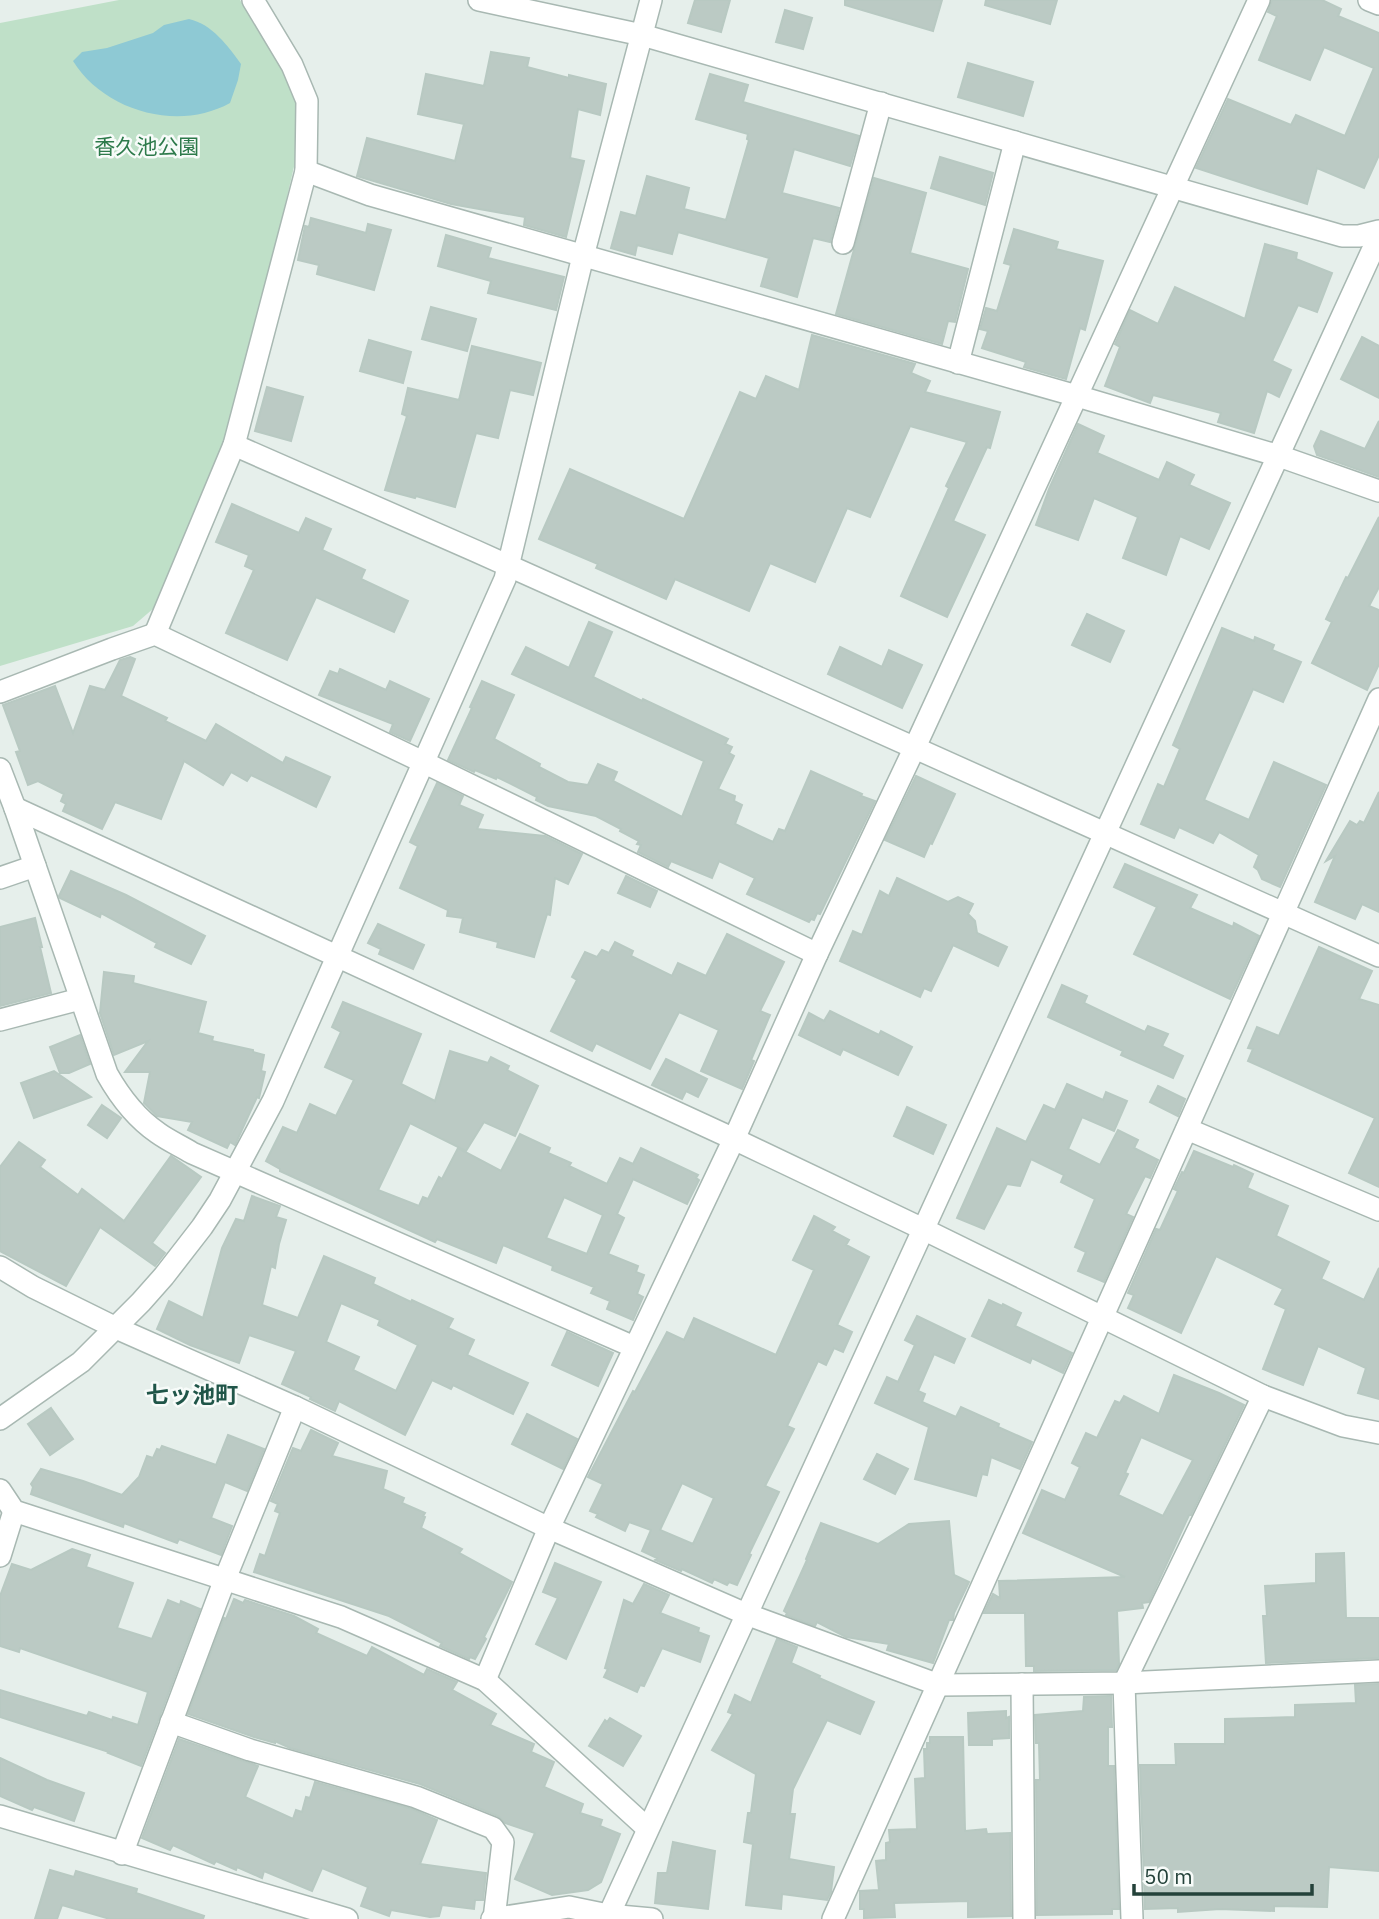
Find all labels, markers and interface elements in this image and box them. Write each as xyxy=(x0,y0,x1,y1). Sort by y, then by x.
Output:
park label: 香久池公園 xyxy=(95,132,200,160)
district label: 七ッ池町 xyxy=(146,1379,238,1409)
scale bar xyxy=(1134,1853,1312,1897)
text: 50 m xyxy=(1144,1862,1193,1890)

